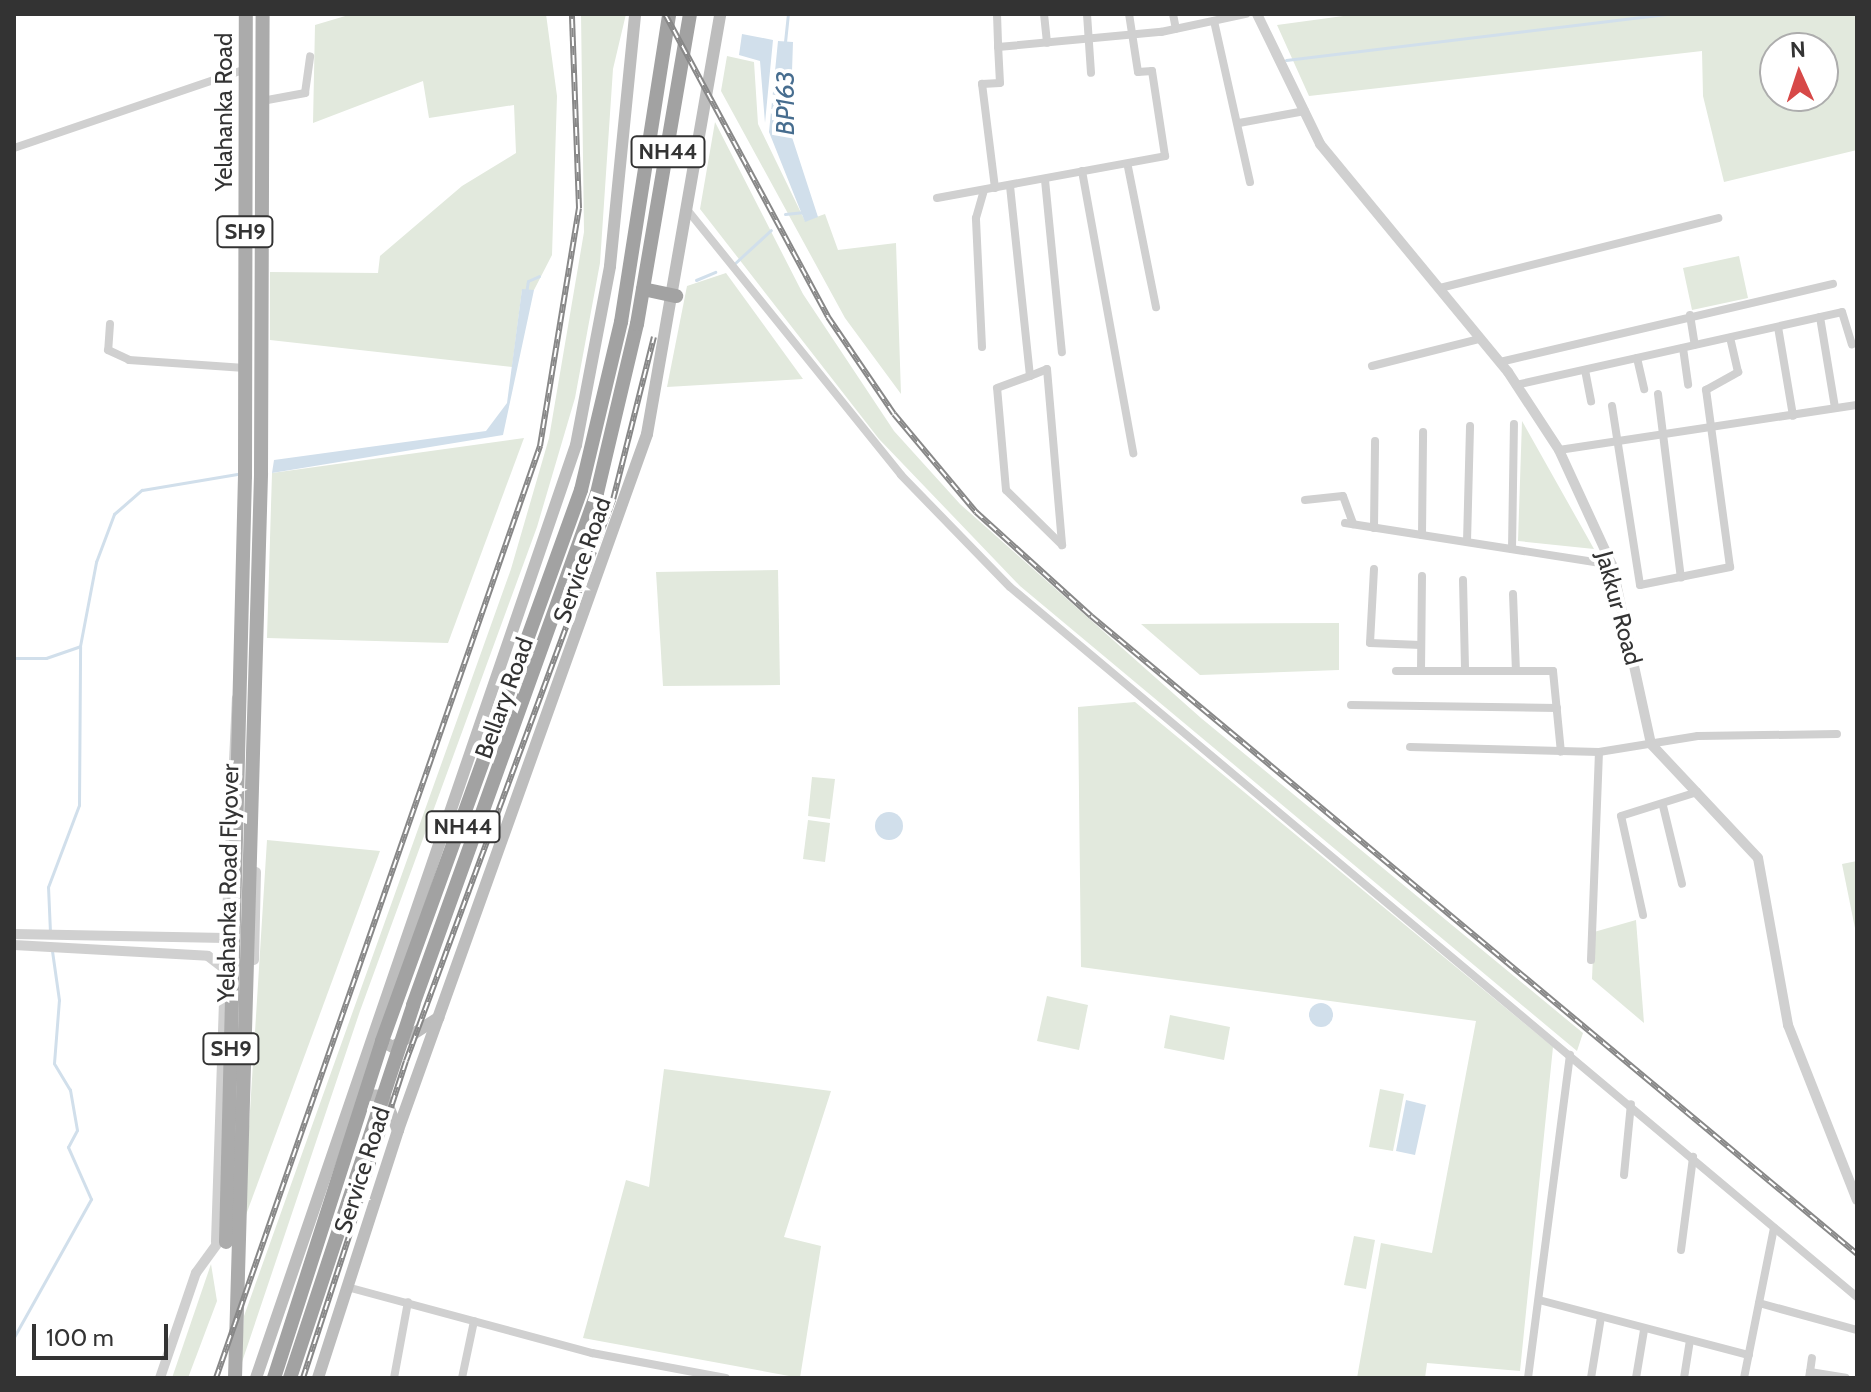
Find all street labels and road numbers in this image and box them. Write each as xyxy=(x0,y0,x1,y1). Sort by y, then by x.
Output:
street label: Yelahanka Road xyxy=(210,33,238,191)
road number: NH44 xyxy=(630,134,706,170)
road number: SH9 xyxy=(215,214,275,250)
street label: Service Road xyxy=(547,493,617,627)
street label: Jakkur Road xyxy=(1590,548,1648,668)
street label: Bellary Road xyxy=(469,634,539,762)
street label: Yelahanka Road Flyover xyxy=(212,764,244,1002)
road number: NH44 xyxy=(425,809,501,845)
road number: SH9 xyxy=(201,1031,261,1067)
street label: Service Road xyxy=(328,1103,396,1237)

